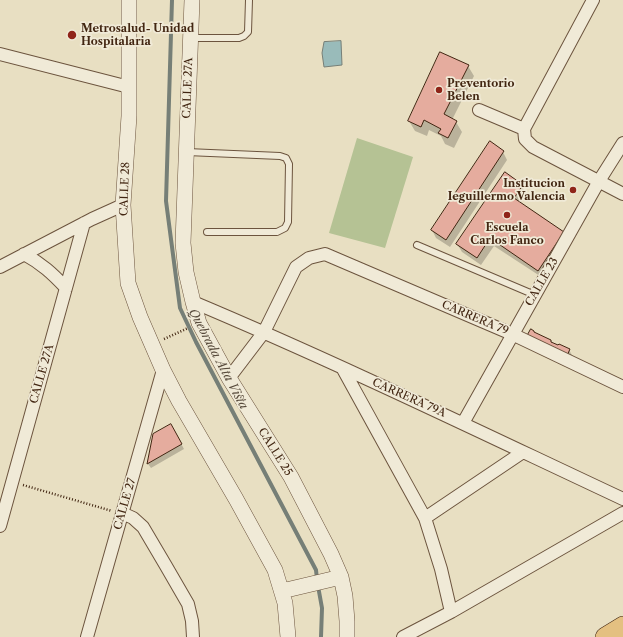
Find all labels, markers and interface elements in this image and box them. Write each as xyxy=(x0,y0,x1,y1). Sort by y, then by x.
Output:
place label: Metrosalud- Unidad Hospitalaria xyxy=(81,22,194,48)
marker: Metrosalud- Unidad Hospitalaria xyxy=(66,29,78,41)
street label: CALLE 27A xyxy=(180,57,196,119)
place label: Preventorio Belen xyxy=(447,77,514,103)
marker: Preventorio Belen xyxy=(434,85,444,95)
street label: CALLE 28 xyxy=(117,162,133,216)
place label: Institucion Ieguillermo Valencia xyxy=(448,177,565,203)
marker: Institucion Ieguillermo Valencia xyxy=(568,185,578,195)
marker: Escuela Carlos Fanco xyxy=(502,210,512,220)
place label: Escuela Carlos Fanco xyxy=(470,221,544,247)
street label: CALLE 23 xyxy=(523,255,561,309)
street label: CARRERA 79 xyxy=(440,298,510,338)
water label: Quebrada Alta Vista xyxy=(185,306,251,412)
street label: CALLE 27A xyxy=(27,343,57,405)
street label: CARRERA 79A xyxy=(370,376,448,420)
street label: CALLE 25 xyxy=(255,426,295,478)
street label: CALLE 27 xyxy=(111,477,139,531)

